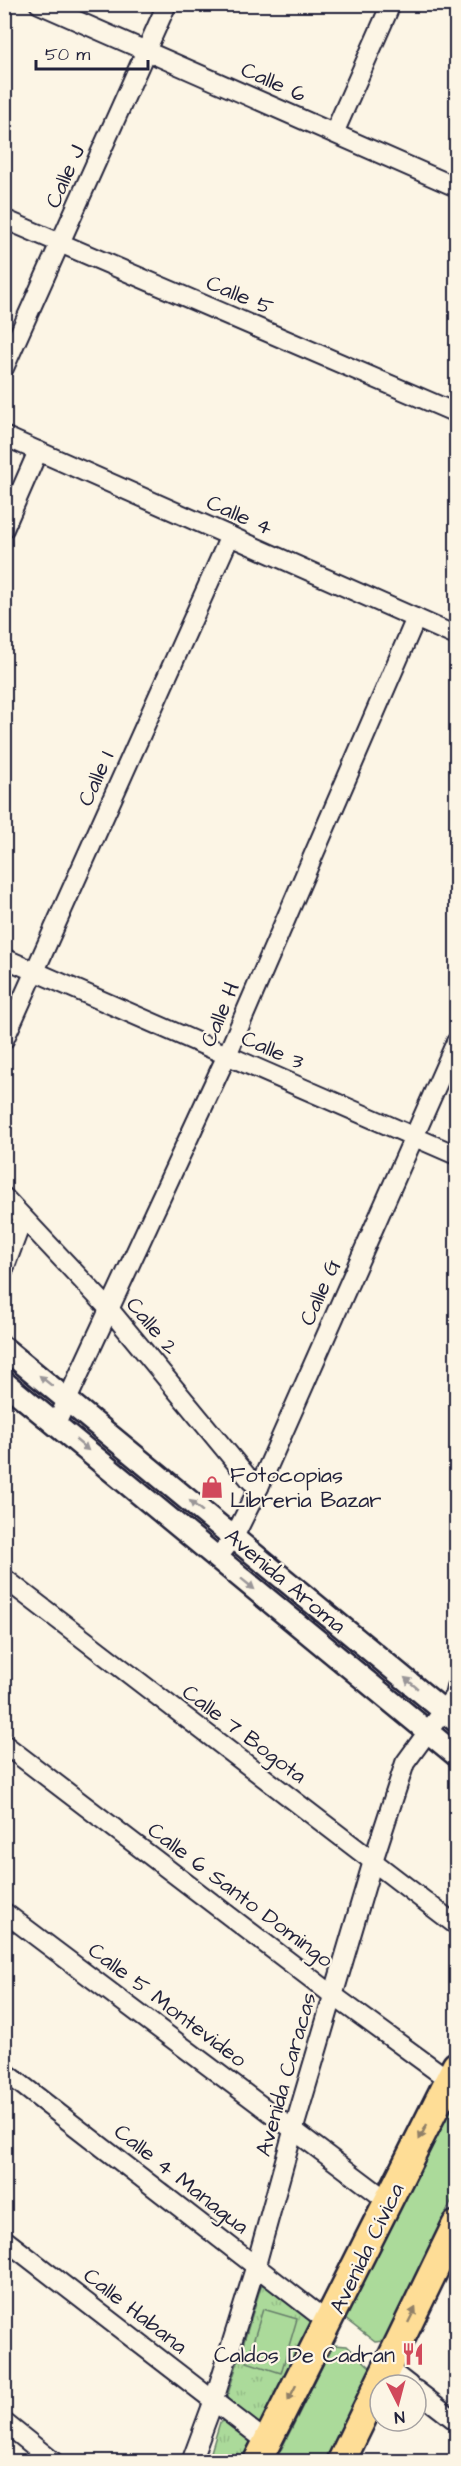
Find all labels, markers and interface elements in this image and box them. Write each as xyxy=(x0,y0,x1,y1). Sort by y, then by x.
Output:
scale bar xyxy=(36,33,148,71)
text: 50 m xyxy=(45,42,90,67)
street label: Calle 6 xyxy=(236,54,311,110)
street label: Calle J xyxy=(38,140,93,213)
street label: Calle 5 xyxy=(201,267,278,323)
street label: Calle 4 xyxy=(201,487,277,544)
street label: Calle I xyxy=(70,746,122,811)
street label: Calle H xyxy=(193,977,248,1052)
street label: Calle 3 xyxy=(236,1023,309,1078)
street label: Calle G xyxy=(292,1254,349,1331)
street label: Calle 2 xyxy=(118,1290,186,1362)
one-way arrow xyxy=(38,1375,54,1388)
one-way arrow xyxy=(74,1439,90,1452)
place label: Fotocopias Libreria Bazar xyxy=(230,1460,382,1516)
shop icon: Fotocopias Libreria Bazar xyxy=(199,1474,225,1500)
one-way arrow xyxy=(188,1499,204,1512)
street label: Avenida Aroma xyxy=(218,1521,352,1641)
one-way arrow xyxy=(241,1577,256,1589)
street label: Calle 7 Bogota xyxy=(175,1677,313,1792)
one-way arrow xyxy=(403,1677,419,1690)
street label: Calle 6 Santo Domingo xyxy=(140,1815,340,1977)
street label: Calle 5 Montevideo xyxy=(81,1935,253,2076)
street label: Avenida Caracas xyxy=(248,1989,325,2160)
street label: Calle 4 Managua xyxy=(107,2117,255,2243)
one-way arrow xyxy=(419,2124,428,2141)
street label: Avenida Cívica xyxy=(322,2178,412,2319)
street label: Calle Habana xyxy=(76,2261,194,2362)
one-way arrow xyxy=(408,2307,417,2324)
place label: Caldos De Cadran xyxy=(214,2340,395,2371)
restaurant icon: Caldos De Cadran xyxy=(400,2341,426,2367)
north arrow xyxy=(368,2373,428,2433)
one-way arrow xyxy=(287,2385,297,2402)
text: N xyxy=(393,2405,406,2428)

